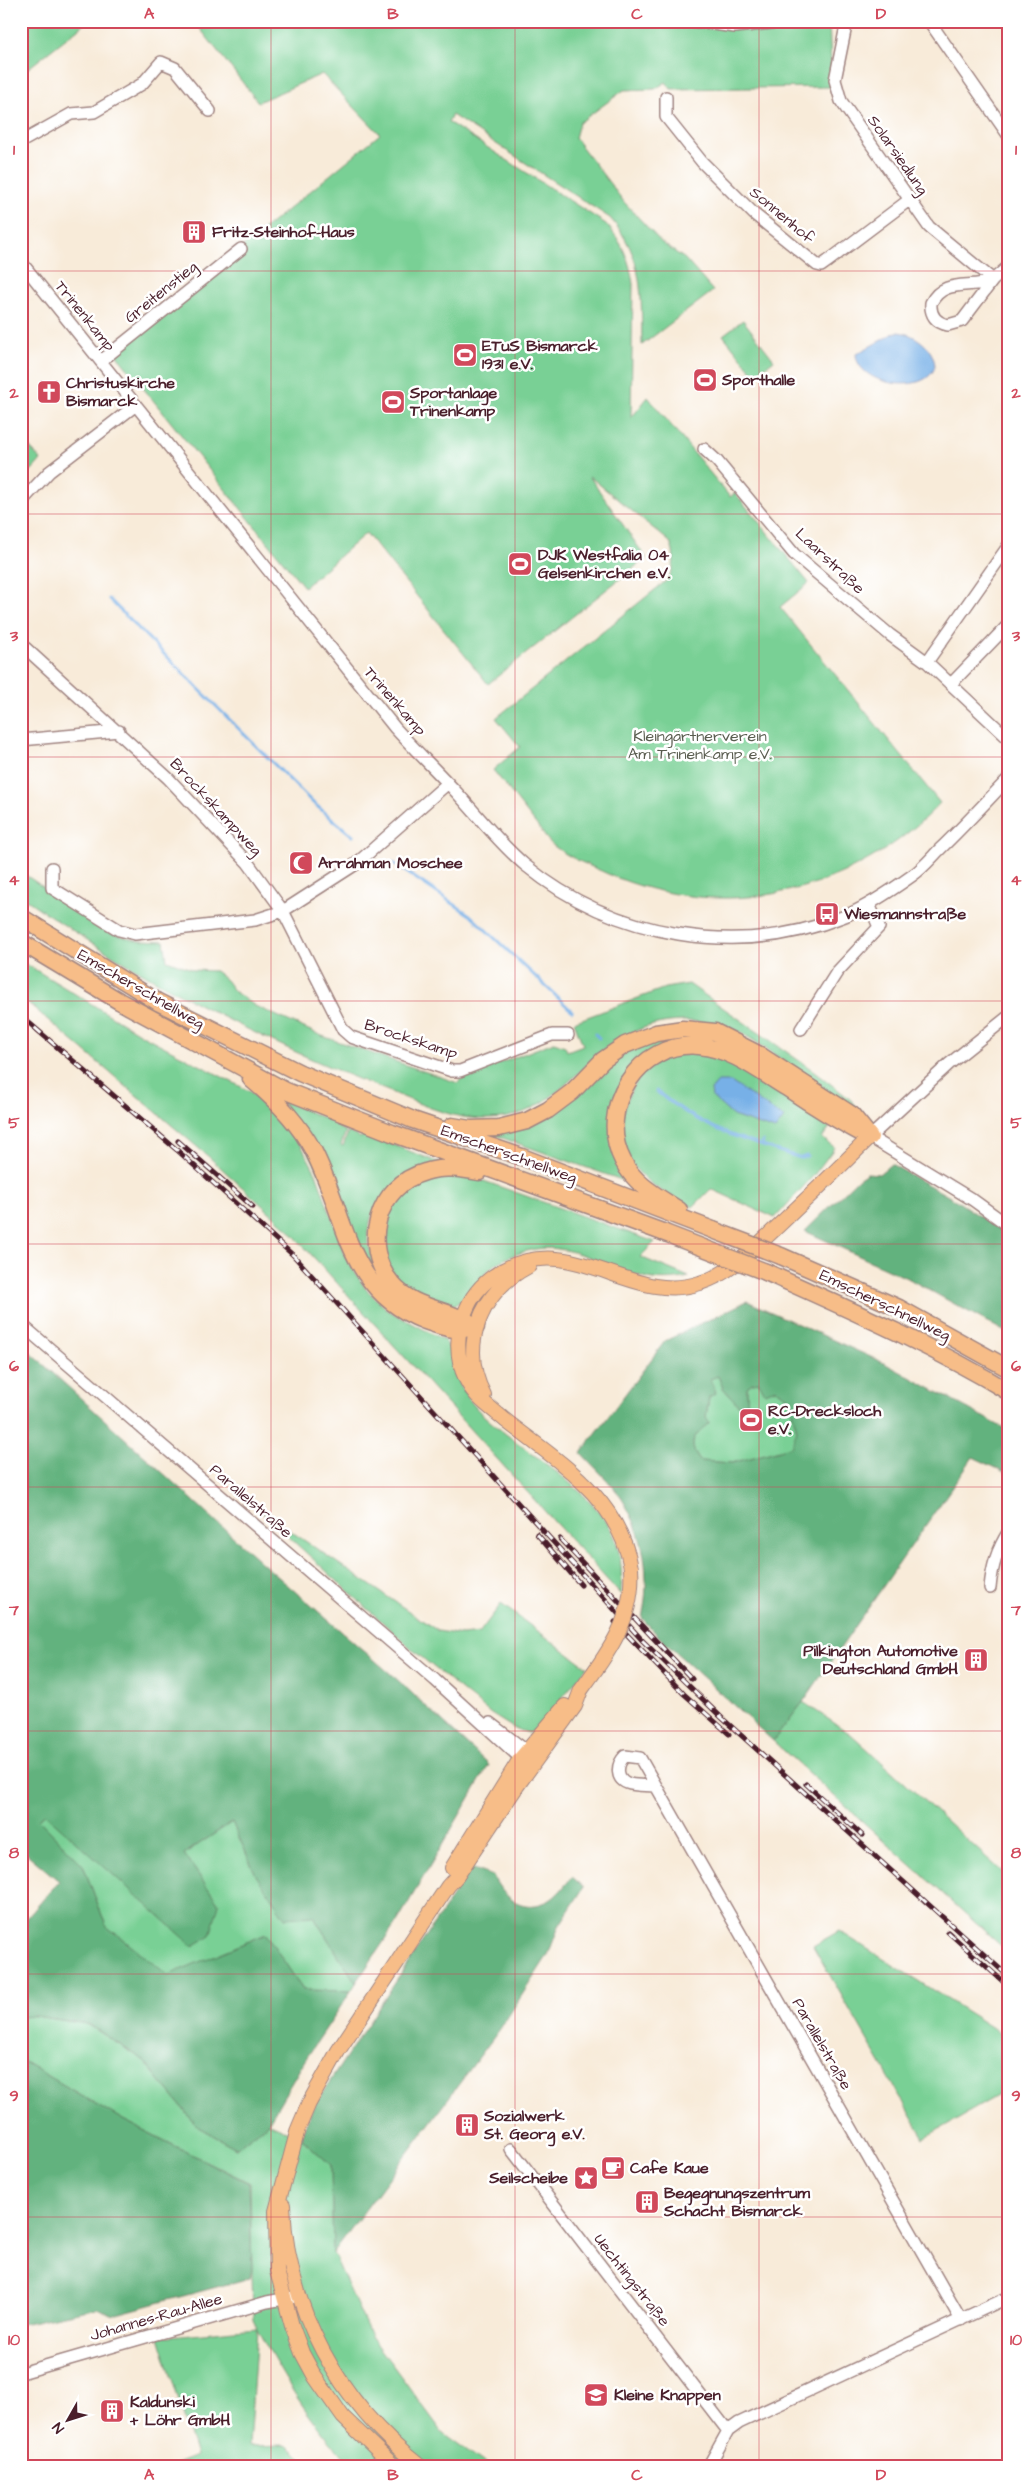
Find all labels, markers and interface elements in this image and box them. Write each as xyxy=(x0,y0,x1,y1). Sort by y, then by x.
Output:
text: A xyxy=(144,3,155,25)
text: B xyxy=(387,3,399,25)
text: C xyxy=(631,3,643,25)
text: D xyxy=(876,3,887,25)
street label: Solarsiedlung xyxy=(862,111,934,200)
text: 1 xyxy=(13,139,16,161)
text: 1 xyxy=(1015,139,1018,161)
street label: Sonnenhof xyxy=(745,181,819,249)
building icon: Fritz-Steinhof-Haus xyxy=(181,219,207,245)
place label: Fritz-Steinhof-Haus xyxy=(212,221,355,243)
street label: Greitenstieg xyxy=(120,256,203,329)
street label: Trinenkamp xyxy=(50,276,120,356)
place label: ETuS Bismarck 1931 e.V. xyxy=(482,335,598,375)
sports icon: ETuS Bismarck 1931 e.V. xyxy=(452,342,478,368)
sports icon: Sporthalle xyxy=(692,367,718,393)
place label: Sporthalle xyxy=(721,369,796,391)
place label: Christuskirche Bismarck xyxy=(66,372,175,412)
church icon: Christuskirche Bismarck xyxy=(36,379,62,405)
text: 2 xyxy=(8,382,19,404)
place label: Sportanlage Trinenkamp xyxy=(409,382,498,422)
text: 2 xyxy=(1010,382,1021,404)
sports icon: Sportanlage Trinenkamp xyxy=(380,389,406,415)
street label: Laarstraße xyxy=(790,523,870,599)
place label: DJK Westfalia 04 Gelsenkirchen e.V. xyxy=(538,544,670,584)
sports icon: DJK Westfalia 04 Gelsenkirchen e.V. xyxy=(507,551,533,577)
text: 3 xyxy=(9,625,19,647)
text: 3 xyxy=(1011,625,1021,647)
street label: Trinenkamp xyxy=(359,662,431,740)
park label: Kleingärtnerverein Am Trinenkamp e.V. xyxy=(628,725,772,765)
street label: Brockskampweg xyxy=(164,753,267,861)
mosque icon: Arrahman Moschee xyxy=(288,850,314,876)
place label: Arrahman Moschee xyxy=(318,852,463,874)
text: 4 xyxy=(9,869,20,891)
text: 4 xyxy=(1011,869,1022,891)
bus stop icon: Wiesmannstraße xyxy=(814,901,840,927)
place label: Wiesmannstraße xyxy=(843,903,967,925)
street label: Emscherschnellweg xyxy=(73,944,208,1035)
street label: Brockskamp xyxy=(362,1014,460,1064)
text: 5 xyxy=(8,1112,20,1134)
text: 5 xyxy=(1010,1112,1022,1134)
street label: Emscherschnellweg xyxy=(438,1119,580,1190)
street label: Emscherschnellweg xyxy=(815,1264,954,1347)
text: 6 xyxy=(9,1355,19,1377)
text: 6 xyxy=(1011,1355,1021,1377)
place label: RC-Drecksloch e.V. xyxy=(768,1400,882,1440)
sports icon: RC-Drecksloch e.V. xyxy=(738,1407,764,1433)
street label: Parallelstraße xyxy=(205,1459,297,1543)
text: 7 xyxy=(8,1599,19,1621)
text: 7 xyxy=(1010,1599,1021,1621)
place label: Pilkington Automotive Deutschland GmbH xyxy=(803,1640,958,1680)
building icon: Pilkington Automotive Deutschland GmbH xyxy=(963,1647,989,1673)
text: 8 xyxy=(9,1842,20,1864)
text: 8 xyxy=(1011,1842,1022,1864)
street label: Parallelstraße xyxy=(787,1994,857,2094)
text: 9 xyxy=(9,2085,19,2107)
text: 9 xyxy=(1011,2085,1021,2107)
place label: Sozialwerk St. Georg e.V. xyxy=(483,2105,585,2147)
building icon: Sozialwerk St. Georg e.V. xyxy=(454,2112,480,2138)
cafe icon: Cafe Kaue xyxy=(600,2155,626,2181)
place label: Cafe Kaue xyxy=(630,2157,709,2179)
place icon: Seilscheibe xyxy=(573,2165,599,2191)
place label: Seilscheibe xyxy=(488,2167,568,2189)
place label: Begegnungszentrum Schacht Bismarck xyxy=(663,2182,811,2222)
building icon: Begegnungszentrum Schacht Bismarck xyxy=(634,2189,660,2215)
street label: Uechtingstraße xyxy=(588,2229,675,2332)
street label: Johannes-Rau-Allee xyxy=(87,2288,225,2346)
text: 10 xyxy=(8,2329,20,2351)
text: 10 xyxy=(1010,2329,1022,2351)
school or university icon: Kleine Knappen xyxy=(583,2382,609,2408)
place label: Kleine Knappen xyxy=(614,2384,721,2406)
place label: Kaldunski + Löhr GmbH xyxy=(129,2391,231,2431)
north arrow xyxy=(42,2396,92,2446)
building icon: Kaldunski + Löhr GmbH xyxy=(99,2398,125,2424)
text: N xyxy=(48,2418,69,2437)
text: A xyxy=(144,2464,155,2486)
text: B xyxy=(387,2464,399,2486)
text: C xyxy=(631,2464,643,2486)
text: D xyxy=(876,2464,887,2486)

